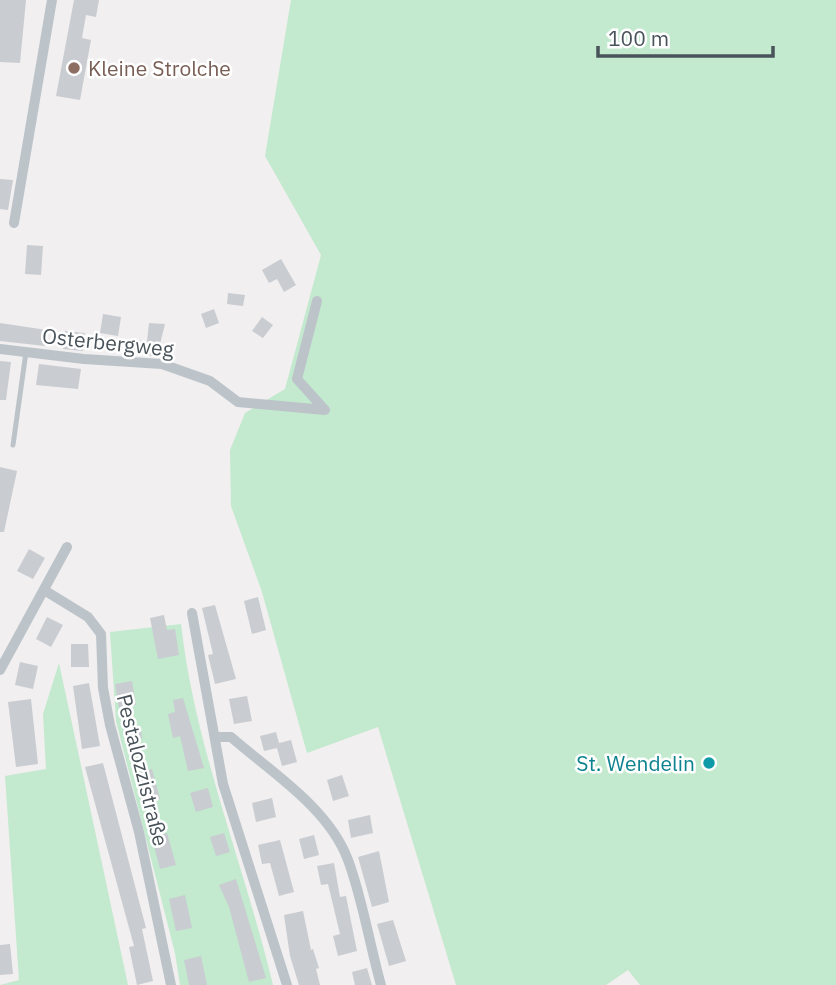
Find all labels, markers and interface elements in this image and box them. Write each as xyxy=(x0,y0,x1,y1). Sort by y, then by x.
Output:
scale bar xyxy=(598,14,773,58)
text: 100 m xyxy=(608,24,669,52)
place label: Kleine Strolche xyxy=(88,54,231,82)
marker: Kleine Strolche xyxy=(66,60,82,76)
street label: Osterbergweg xyxy=(41,321,175,363)
street label: Pestalozzistraße xyxy=(111,691,175,849)
place label: St. Wendelin xyxy=(576,749,695,777)
marker: St. Wendelin xyxy=(701,755,717,771)

